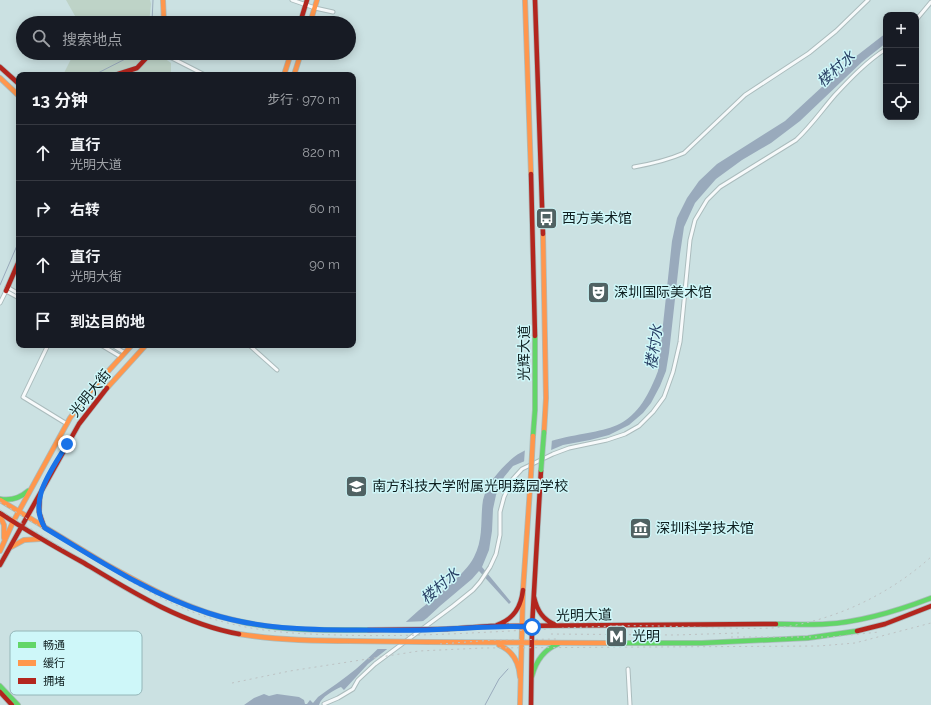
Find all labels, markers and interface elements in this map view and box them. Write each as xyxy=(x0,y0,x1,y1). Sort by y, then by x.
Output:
map controls xyxy=(883,12,919,120)
button: + xyxy=(883,12,919,48)
search box xyxy=(16,16,356,60)
icon: search xyxy=(30,27,52,49)
text: 搜索地点 xyxy=(62,31,122,49)
water label: 楼村水 xyxy=(813,47,859,91)
button: − xyxy=(883,48,919,84)
button: locate xyxy=(883,84,919,120)
text: 13 分钟 xyxy=(32,90,88,110)
text: 步行 · 970 m xyxy=(267,92,340,107)
text: 直行 xyxy=(70,136,100,154)
icon: ahead xyxy=(32,142,54,164)
text: 820 m xyxy=(302,145,340,160)
text: 光明大道 xyxy=(70,157,122,172)
icon: right xyxy=(32,198,54,220)
text: 右转 xyxy=(70,201,100,219)
text: 60 m xyxy=(309,201,340,216)
bus stop icon: 西方美术馆 xyxy=(534,205,560,231)
place label: 西方美术馆 xyxy=(562,210,632,226)
text: 直行 xyxy=(70,248,100,266)
icon: ahead xyxy=(32,254,54,276)
text: 90 m xyxy=(309,257,340,272)
text: 光明大街 xyxy=(70,269,122,284)
theatre icon: 深圳国际美术馆 xyxy=(586,279,612,305)
place label: 深圳国际美术馆 xyxy=(614,284,712,300)
icon: arrive xyxy=(32,310,54,332)
text: 到达目的地 xyxy=(70,313,145,331)
water label: 楼村水 xyxy=(642,322,666,371)
street label: 光辉大道 xyxy=(516,325,532,381)
street label: 光明大街 xyxy=(66,366,114,420)
route end xyxy=(58,435,76,453)
school or university icon: 南方科技大学附属光明荔园学校 xyxy=(343,473,369,499)
place label: 南方科技大学附属光明荔园学校 xyxy=(372,478,568,494)
museum icon: 深圳科学技术馆 xyxy=(627,515,653,541)
place label: 深圳科学技术馆 xyxy=(656,520,754,536)
water label: 楼村水 xyxy=(417,564,464,608)
street label: 光明大道 xyxy=(556,607,612,623)
route start xyxy=(523,618,541,636)
metro station icon: 光明 xyxy=(603,623,629,649)
place label: 光明 xyxy=(632,628,660,644)
legend xyxy=(10,631,142,695)
text: 畅通 xyxy=(43,639,65,652)
text: 缓行 xyxy=(43,657,65,670)
text: 拥堵 xyxy=(43,675,65,688)

